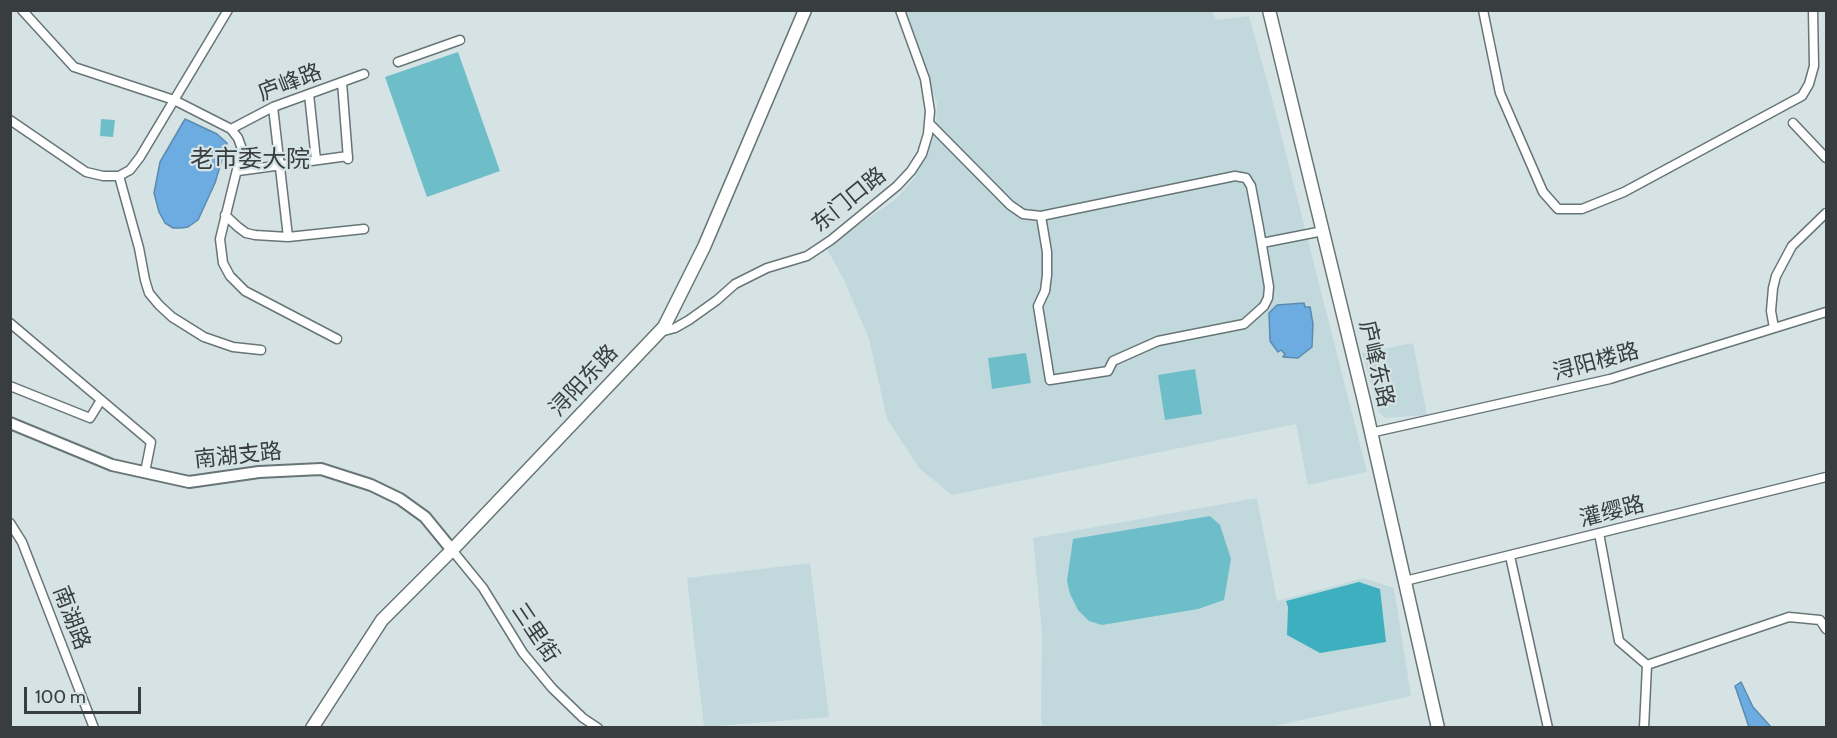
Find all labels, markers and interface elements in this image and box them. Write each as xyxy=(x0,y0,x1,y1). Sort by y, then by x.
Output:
street label: 庐峰路 xyxy=(254,59,326,107)
district label: 老市委大院 xyxy=(190,146,310,174)
street label: 东门口路 xyxy=(806,162,892,238)
street label: 庐峰东路 xyxy=(1353,318,1399,410)
street label: 浔阳楼路 xyxy=(1550,338,1642,386)
street label: 浔阳东路 xyxy=(544,340,624,422)
street label: 南湖支路 xyxy=(193,438,283,474)
street label: 灌缨路 xyxy=(1577,491,1647,533)
street label: 南湖路 xyxy=(47,582,95,654)
street label: 三里街 xyxy=(506,598,564,668)
scale bar xyxy=(27,675,144,713)
text: 100 m xyxy=(35,686,86,708)

